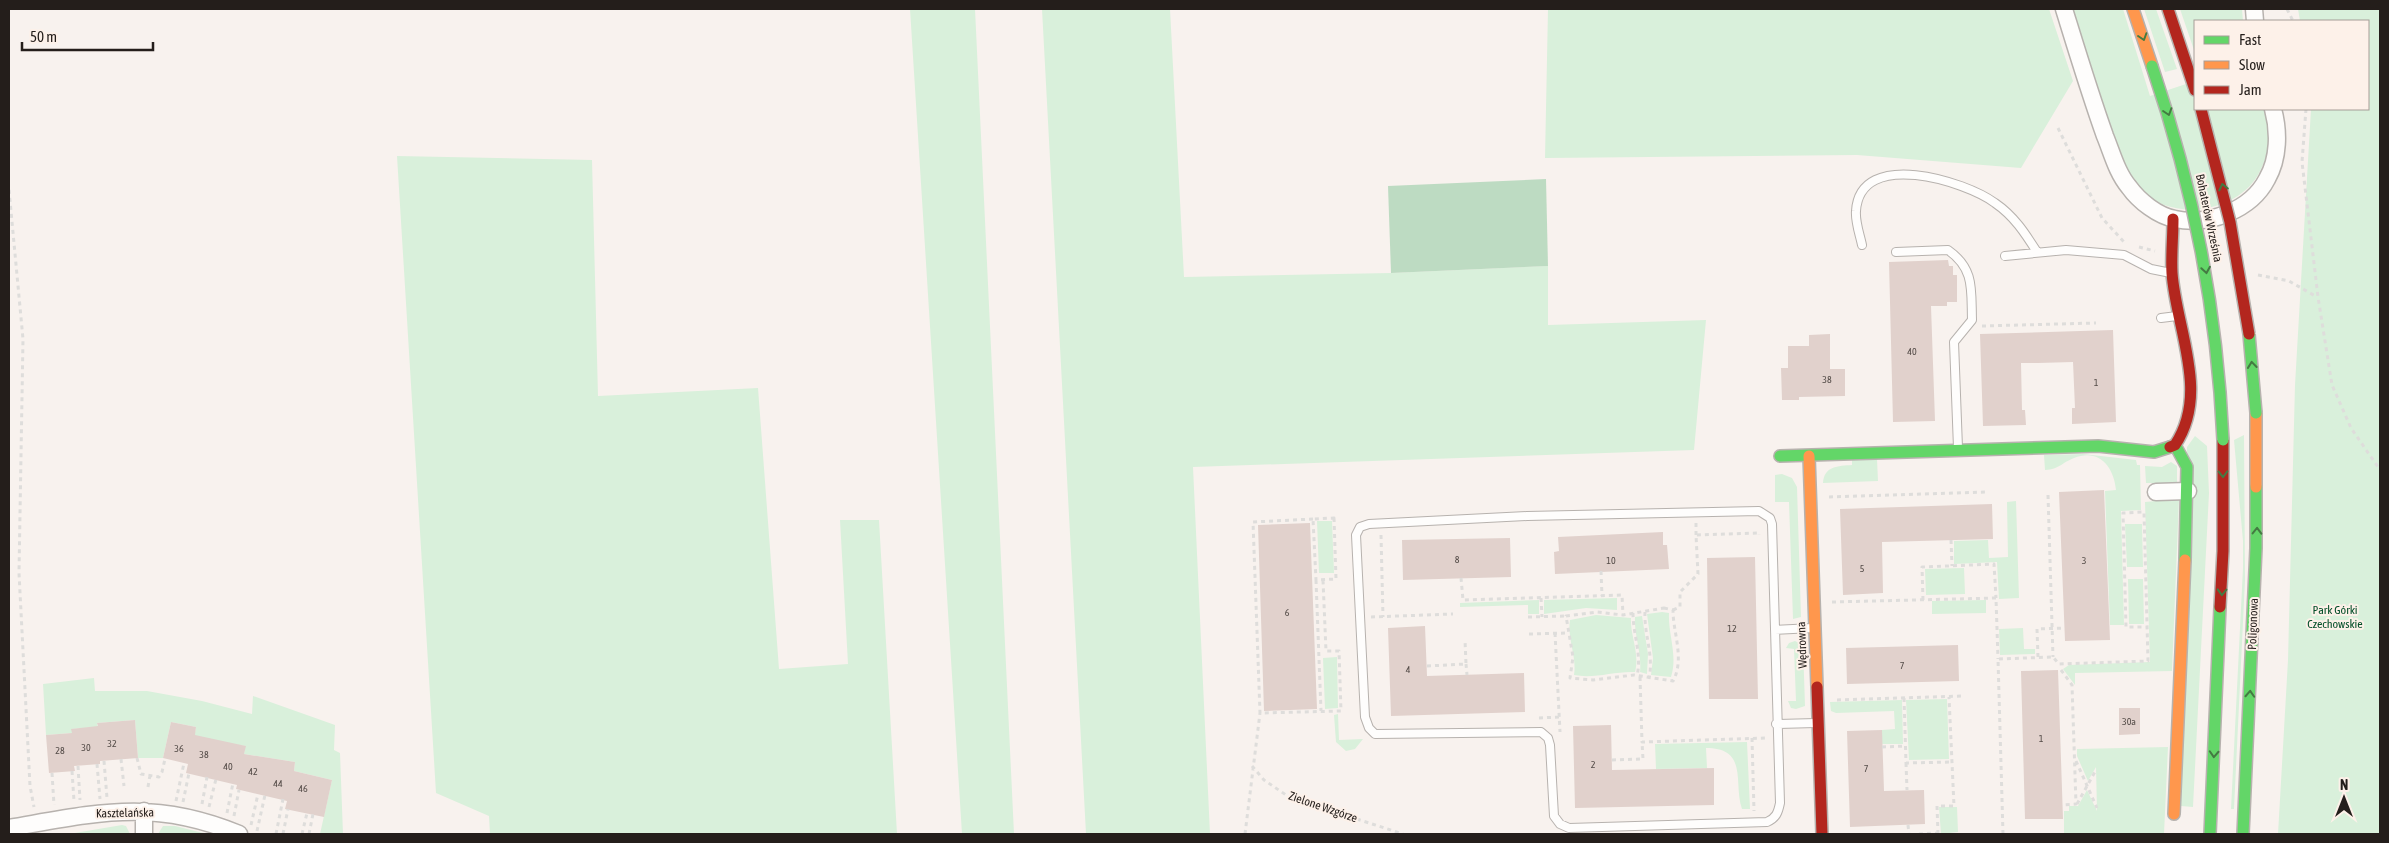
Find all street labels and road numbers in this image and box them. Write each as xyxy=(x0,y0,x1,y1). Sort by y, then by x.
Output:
street label: Bohaterów Września xyxy=(2193,173,2225,263)
street label: Poligonowa xyxy=(2245,598,2261,650)
street label: Wędrowna xyxy=(1794,621,1810,669)
street label: Zielone Wzgórze xyxy=(1287,789,1359,825)
street label: Kasztelańska xyxy=(96,805,154,821)

